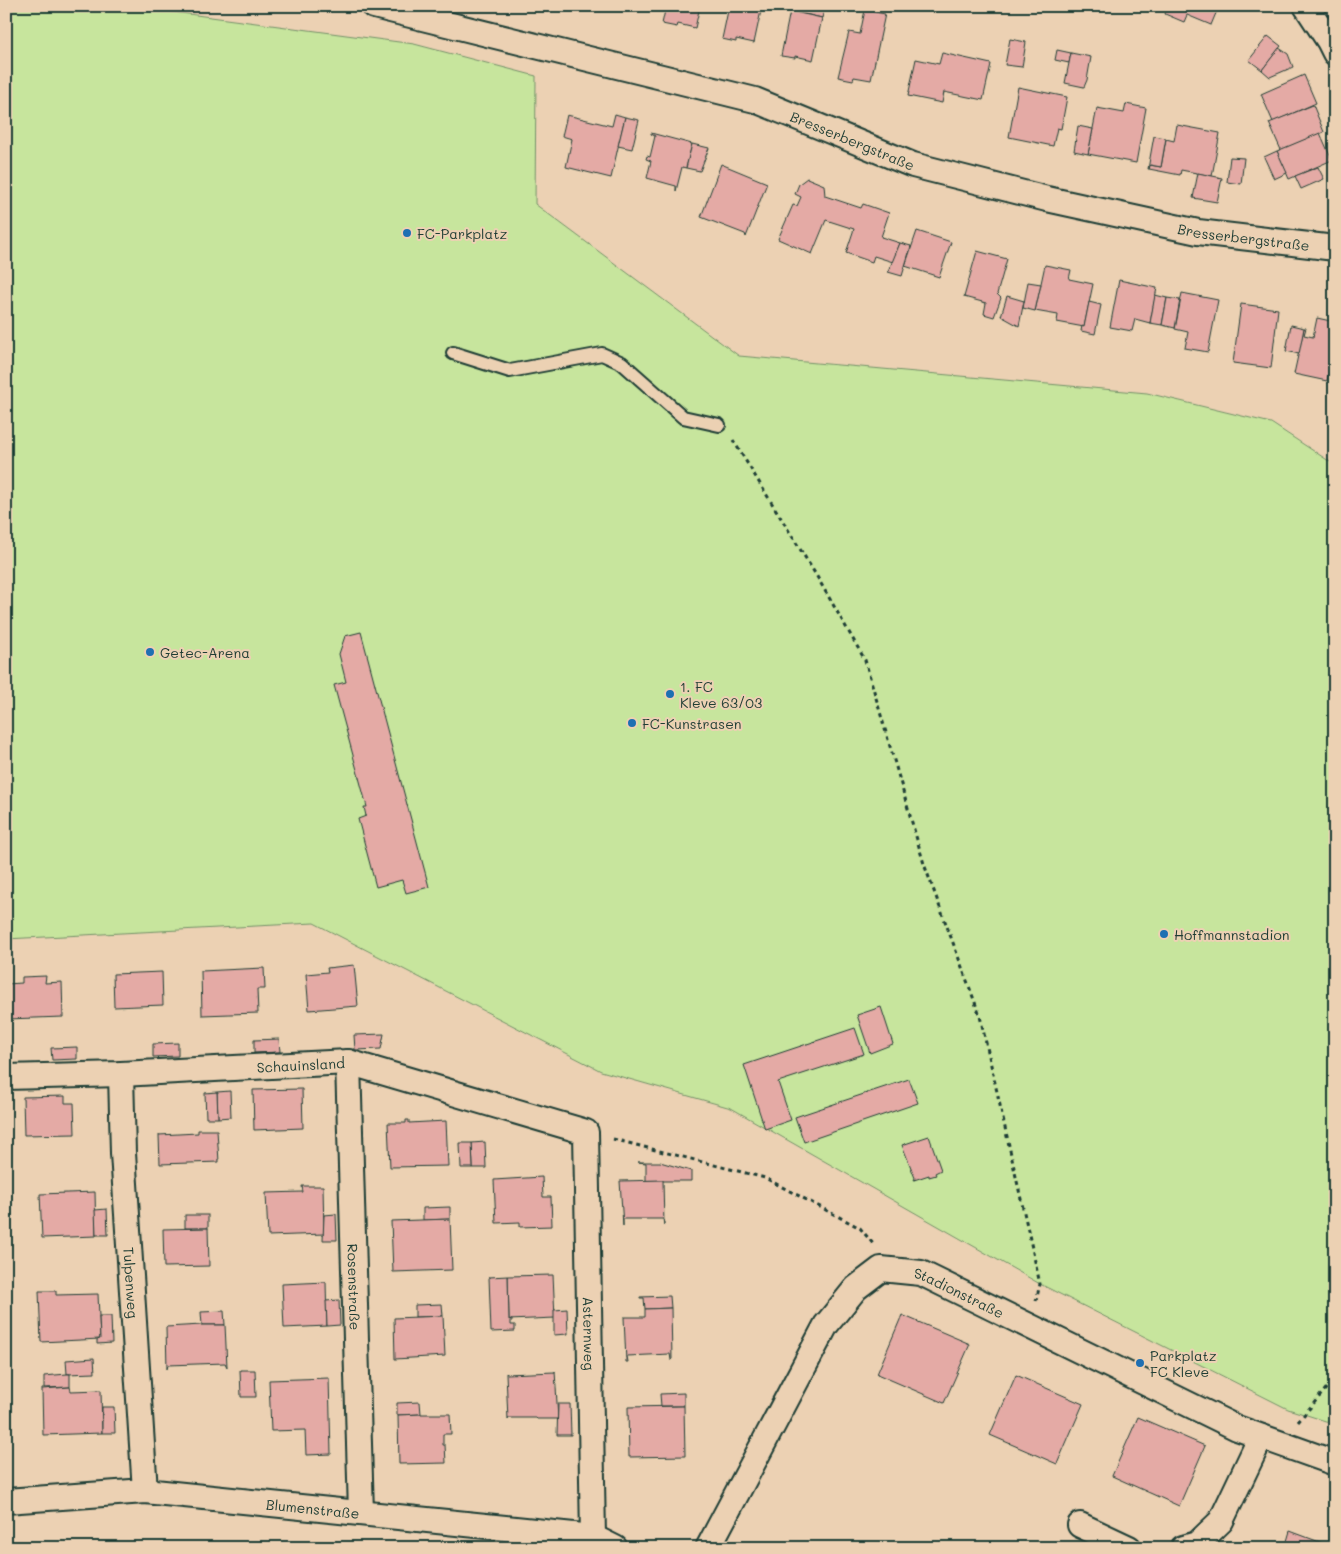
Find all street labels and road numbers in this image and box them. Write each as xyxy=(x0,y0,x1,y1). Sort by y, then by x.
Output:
street label: Bresserbergstraße xyxy=(788,106,918,174)
street label: Bresserbergstraße xyxy=(1176,218,1311,254)
street label: Schauinsland xyxy=(256,1053,345,1076)
street label: Rosenstraße xyxy=(344,1243,365,1331)
street label: Tulpenweg xyxy=(120,1246,143,1319)
street label: Stadionstraße xyxy=(913,1263,1007,1322)
street label: Asternweg xyxy=(579,1296,600,1371)
street label: Blumenstraße xyxy=(265,1494,360,1522)

